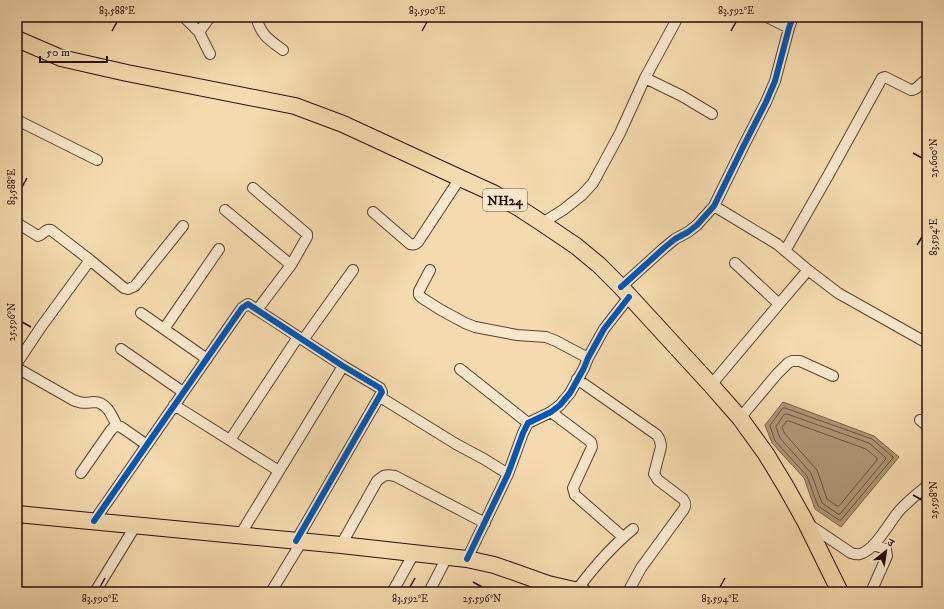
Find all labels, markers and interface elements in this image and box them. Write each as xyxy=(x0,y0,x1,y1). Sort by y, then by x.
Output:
text: 83.588°E xyxy=(99,5,135,17)
text: 83.590°E xyxy=(409,5,445,17)
text: 83.592°E xyxy=(718,5,754,17)
scale bar xyxy=(40,38,107,64)
text: 50 m xyxy=(46,45,70,60)
text: 25.600°N xyxy=(928,138,940,178)
text: 83.588°E xyxy=(6,169,18,205)
road number: NH24 xyxy=(483,189,527,211)
text: 83.594°E xyxy=(928,219,940,255)
text: 25.596°N xyxy=(6,303,18,341)
text: 25.598°N xyxy=(928,481,940,519)
north arrow xyxy=(866,531,906,571)
text: उ xyxy=(884,535,898,551)
text: 83.590°E xyxy=(82,593,118,605)
text: 83.592°E xyxy=(392,593,428,605)
text: 25.596°N xyxy=(463,593,501,605)
text: 83.594°E xyxy=(702,593,738,605)

